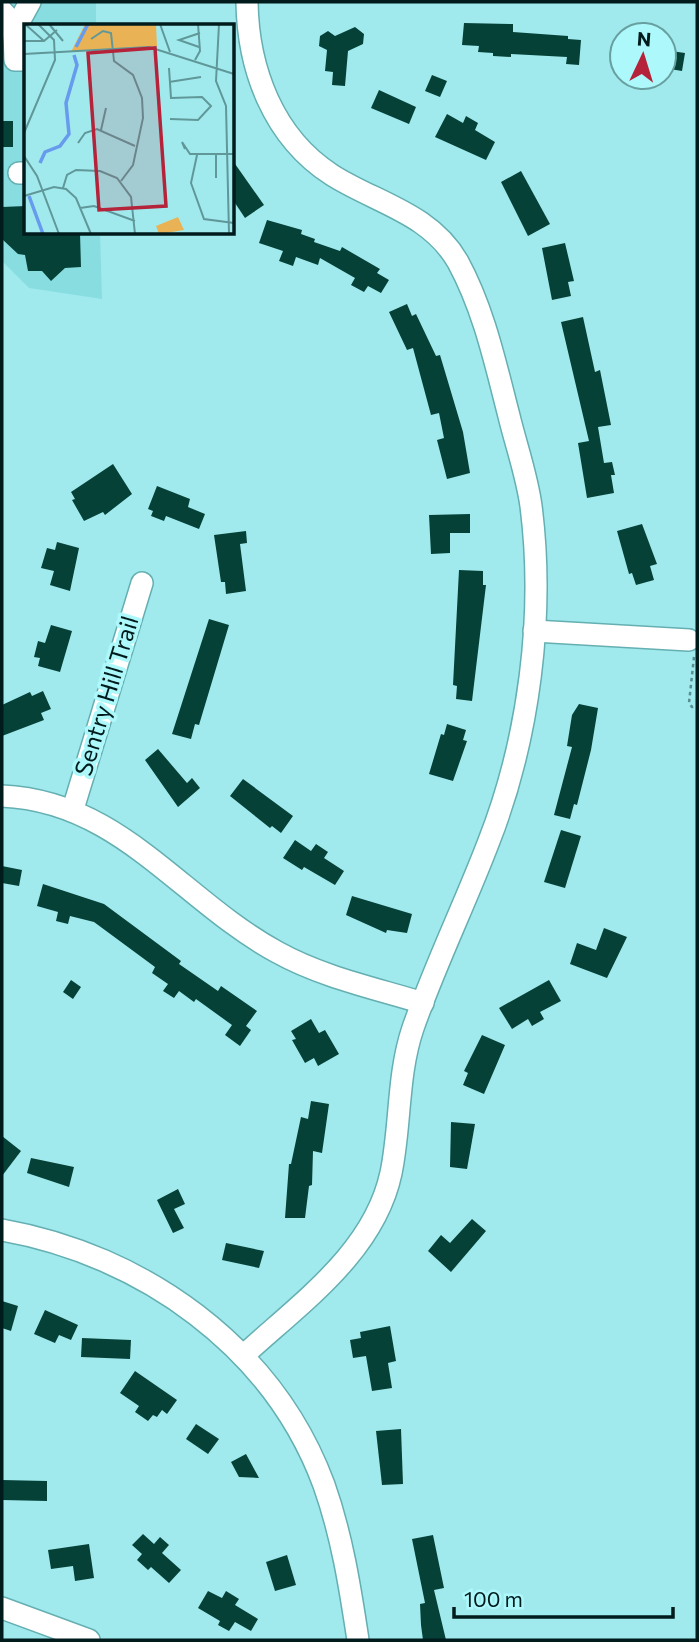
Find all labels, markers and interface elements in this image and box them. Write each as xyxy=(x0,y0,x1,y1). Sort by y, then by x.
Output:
north arrow xyxy=(608,21,678,91)
inset map xyxy=(24,24,234,234)
text: N xyxy=(636,27,652,51)
street label: Sentry Hill Trail xyxy=(68,612,144,779)
scale bar xyxy=(454,1576,673,1620)
text: 100 m xyxy=(464,1586,523,1611)

